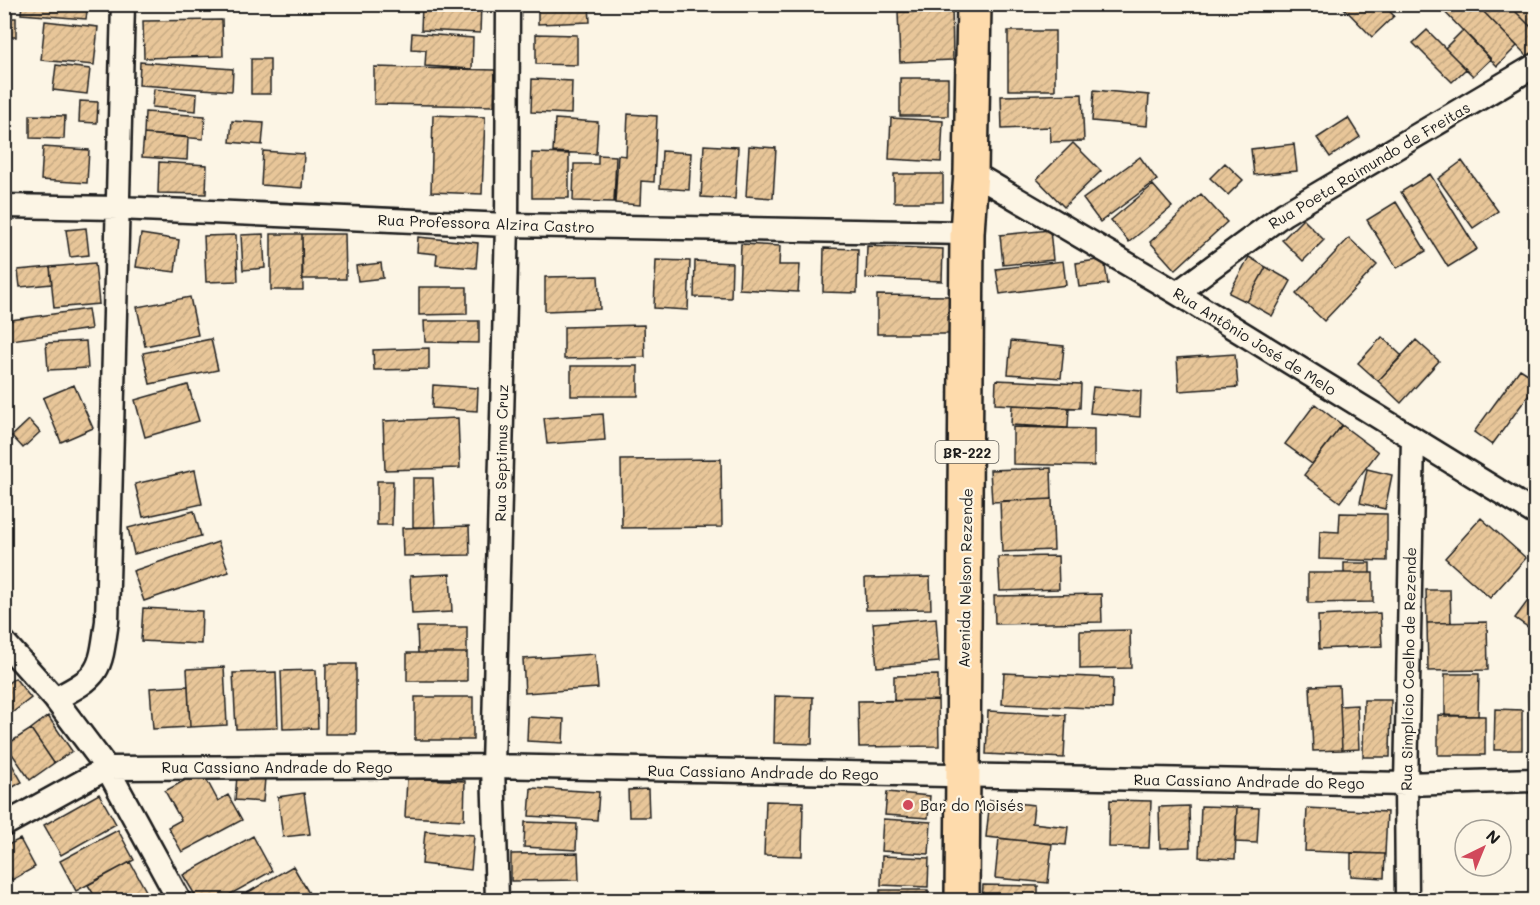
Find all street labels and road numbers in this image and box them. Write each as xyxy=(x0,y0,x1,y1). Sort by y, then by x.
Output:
street label: Rua Poeta Raimundo de Freitas xyxy=(1264,97,1474,233)
street label: Rua Professora Alzira Castro xyxy=(377,209,595,237)
street label: Rua Antônio José de Melo xyxy=(1170,283,1340,400)
street label: Rua Septimus Cruz xyxy=(490,384,512,522)
road number: BR-222 xyxy=(936,441,998,463)
street label: Avenida Nelson Rezende xyxy=(953,488,977,668)
street label: Rua Simplício Coelho de Rezende xyxy=(1396,547,1420,791)
street label: Rua Cassiano Andrade do Rego xyxy=(162,757,393,777)
street label: Rua Cassiano Andrade do Rego xyxy=(647,760,879,784)
street label: Rua Cassiano Andrade do Rego xyxy=(1133,769,1365,793)

